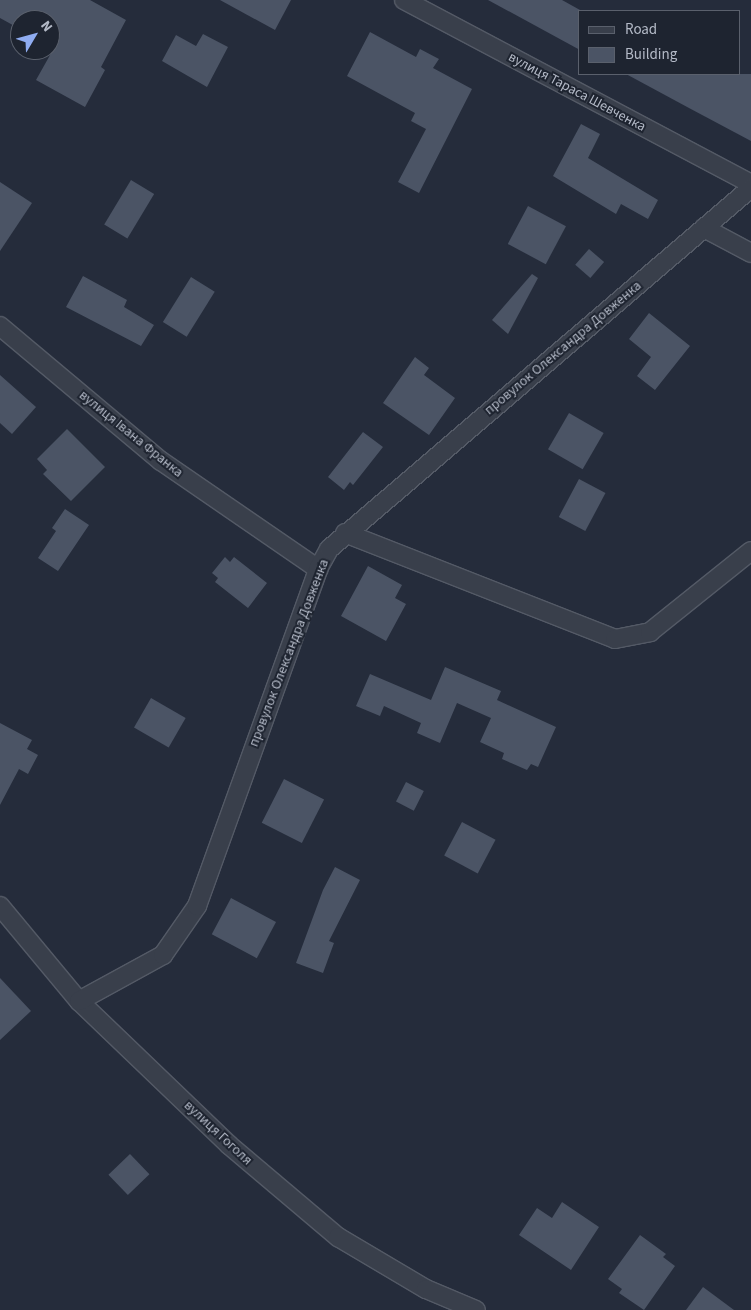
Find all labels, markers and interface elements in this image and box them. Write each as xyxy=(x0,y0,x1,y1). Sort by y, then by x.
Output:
north arrow xyxy=(10,10,60,60)
legend xyxy=(578,10,741,75)
text: N xyxy=(35,17,57,36)
text: Road xyxy=(625,19,657,40)
text: Building xyxy=(625,44,677,65)
street label: вулиця Тараса Шевченка xyxy=(506,49,648,135)
street label: провулок Олександра Довженка xyxy=(481,277,645,419)
street label: вулиця Івана Франка xyxy=(76,387,186,481)
street label: провулок Олександра Довженка xyxy=(245,557,333,749)
street label: вулиця Гоголя xyxy=(180,1097,256,1169)

